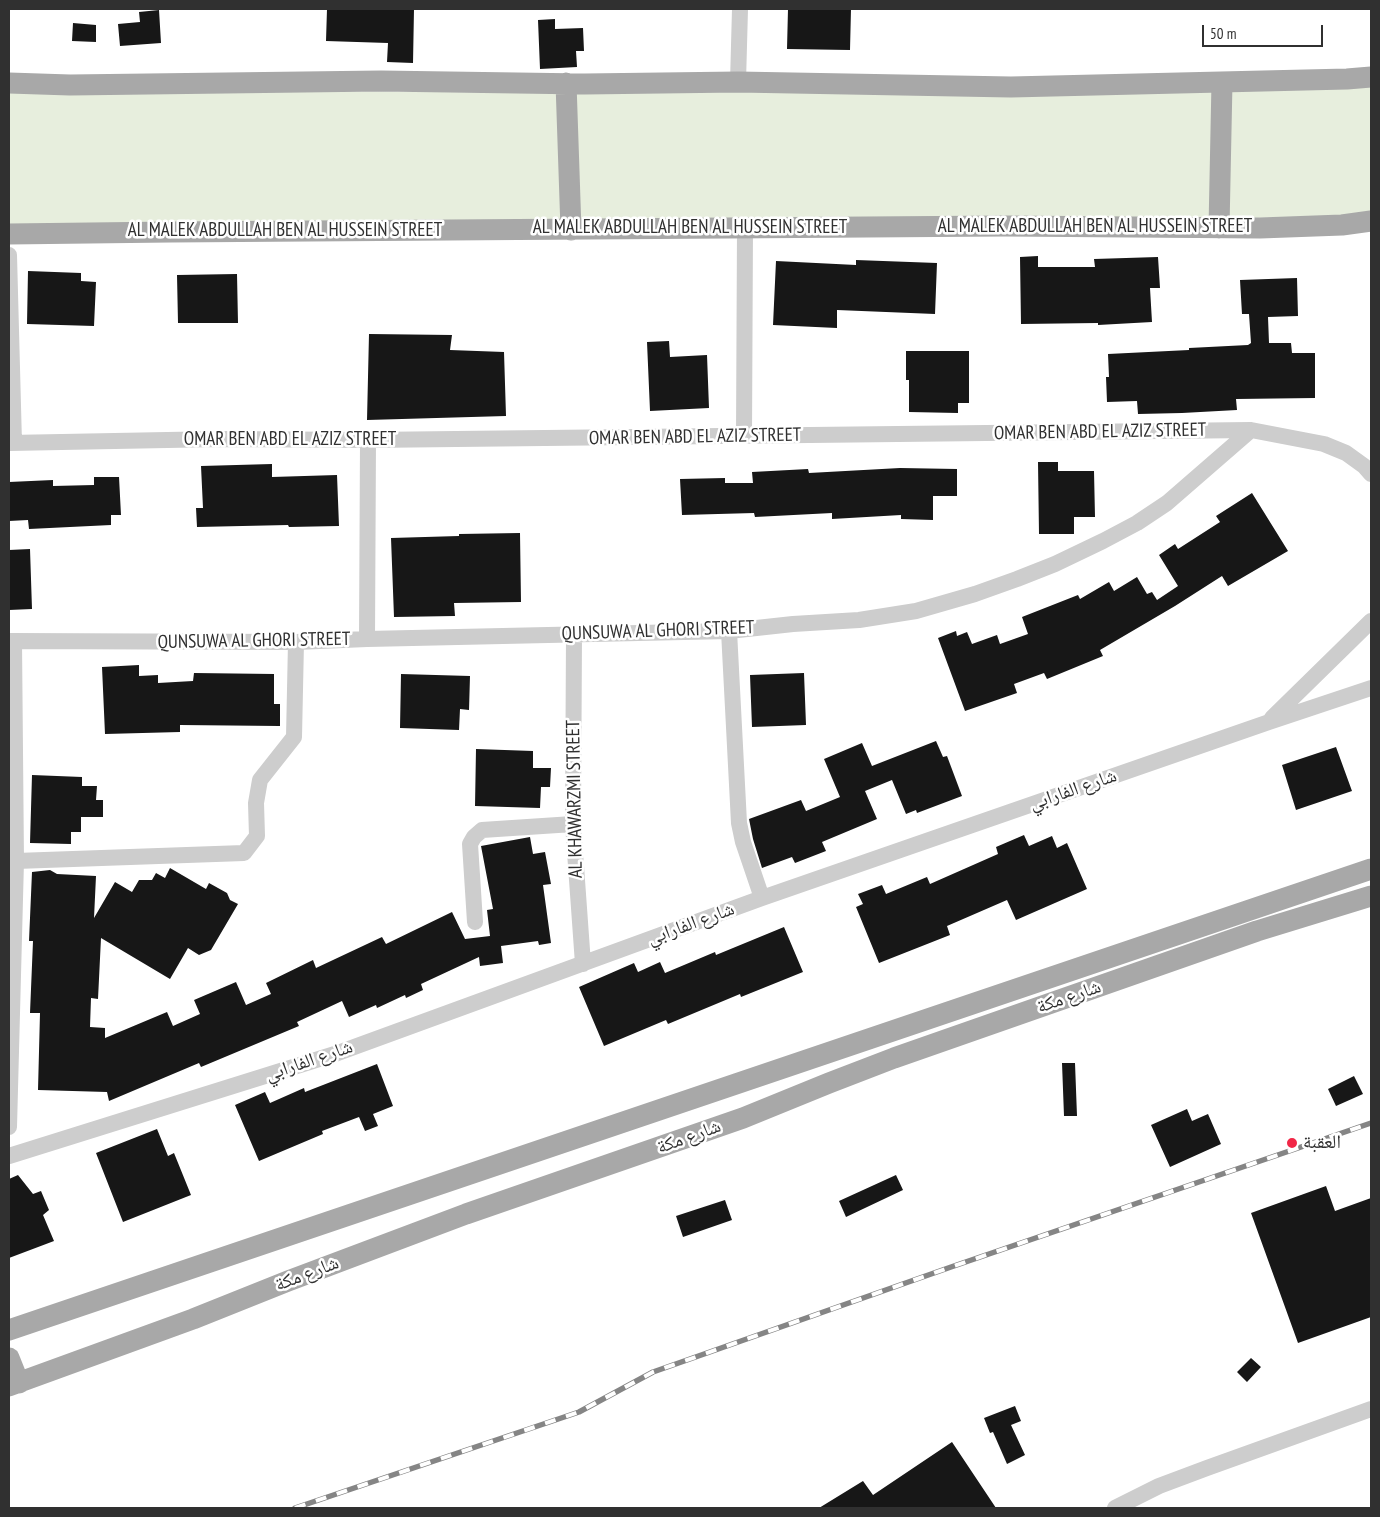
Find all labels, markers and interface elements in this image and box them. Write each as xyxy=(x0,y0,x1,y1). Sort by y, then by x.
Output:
scale bar xyxy=(1205,15,1326,47)
text: 50 m xyxy=(1210,24,1236,43)
street label: AL MALEK ABDULLAH BEN AL HUSSEIN STREET xyxy=(938,216,1252,238)
street label: AL MALEK ABDULLAH BEN AL HUSSEIN STREET xyxy=(533,217,847,239)
street label: AL MALEK ABDULLAH BEN AL HUSSEIN STREET xyxy=(128,220,442,242)
street label: OMAR BEN ABD EL AZIZ STREET xyxy=(994,419,1206,445)
street label: OMAR BEN ABD EL AZIZ STREET xyxy=(589,424,801,450)
street label: OMAR BEN ABD EL AZIZ STREET xyxy=(184,429,396,451)
street label: QUNSUWA AL GHORI STREET xyxy=(561,616,755,646)
street label: QUNSUWA AL GHORI STREET xyxy=(157,628,351,654)
street label: AL KHAWARZMI STREET xyxy=(562,720,588,878)
street label: شارع الفارابي xyxy=(1026,764,1120,816)
street label: شارع الفارابي xyxy=(644,898,738,950)
street label: شارع مكة xyxy=(1034,975,1104,1019)
street label: شارع الفارابي xyxy=(262,1035,356,1087)
street label: شارع مكة xyxy=(654,1115,724,1159)
place label: العقبة xyxy=(1303,1132,1341,1154)
marker: العقبة xyxy=(1285,1136,1299,1150)
street label: شارع مكة xyxy=(272,1252,342,1296)

